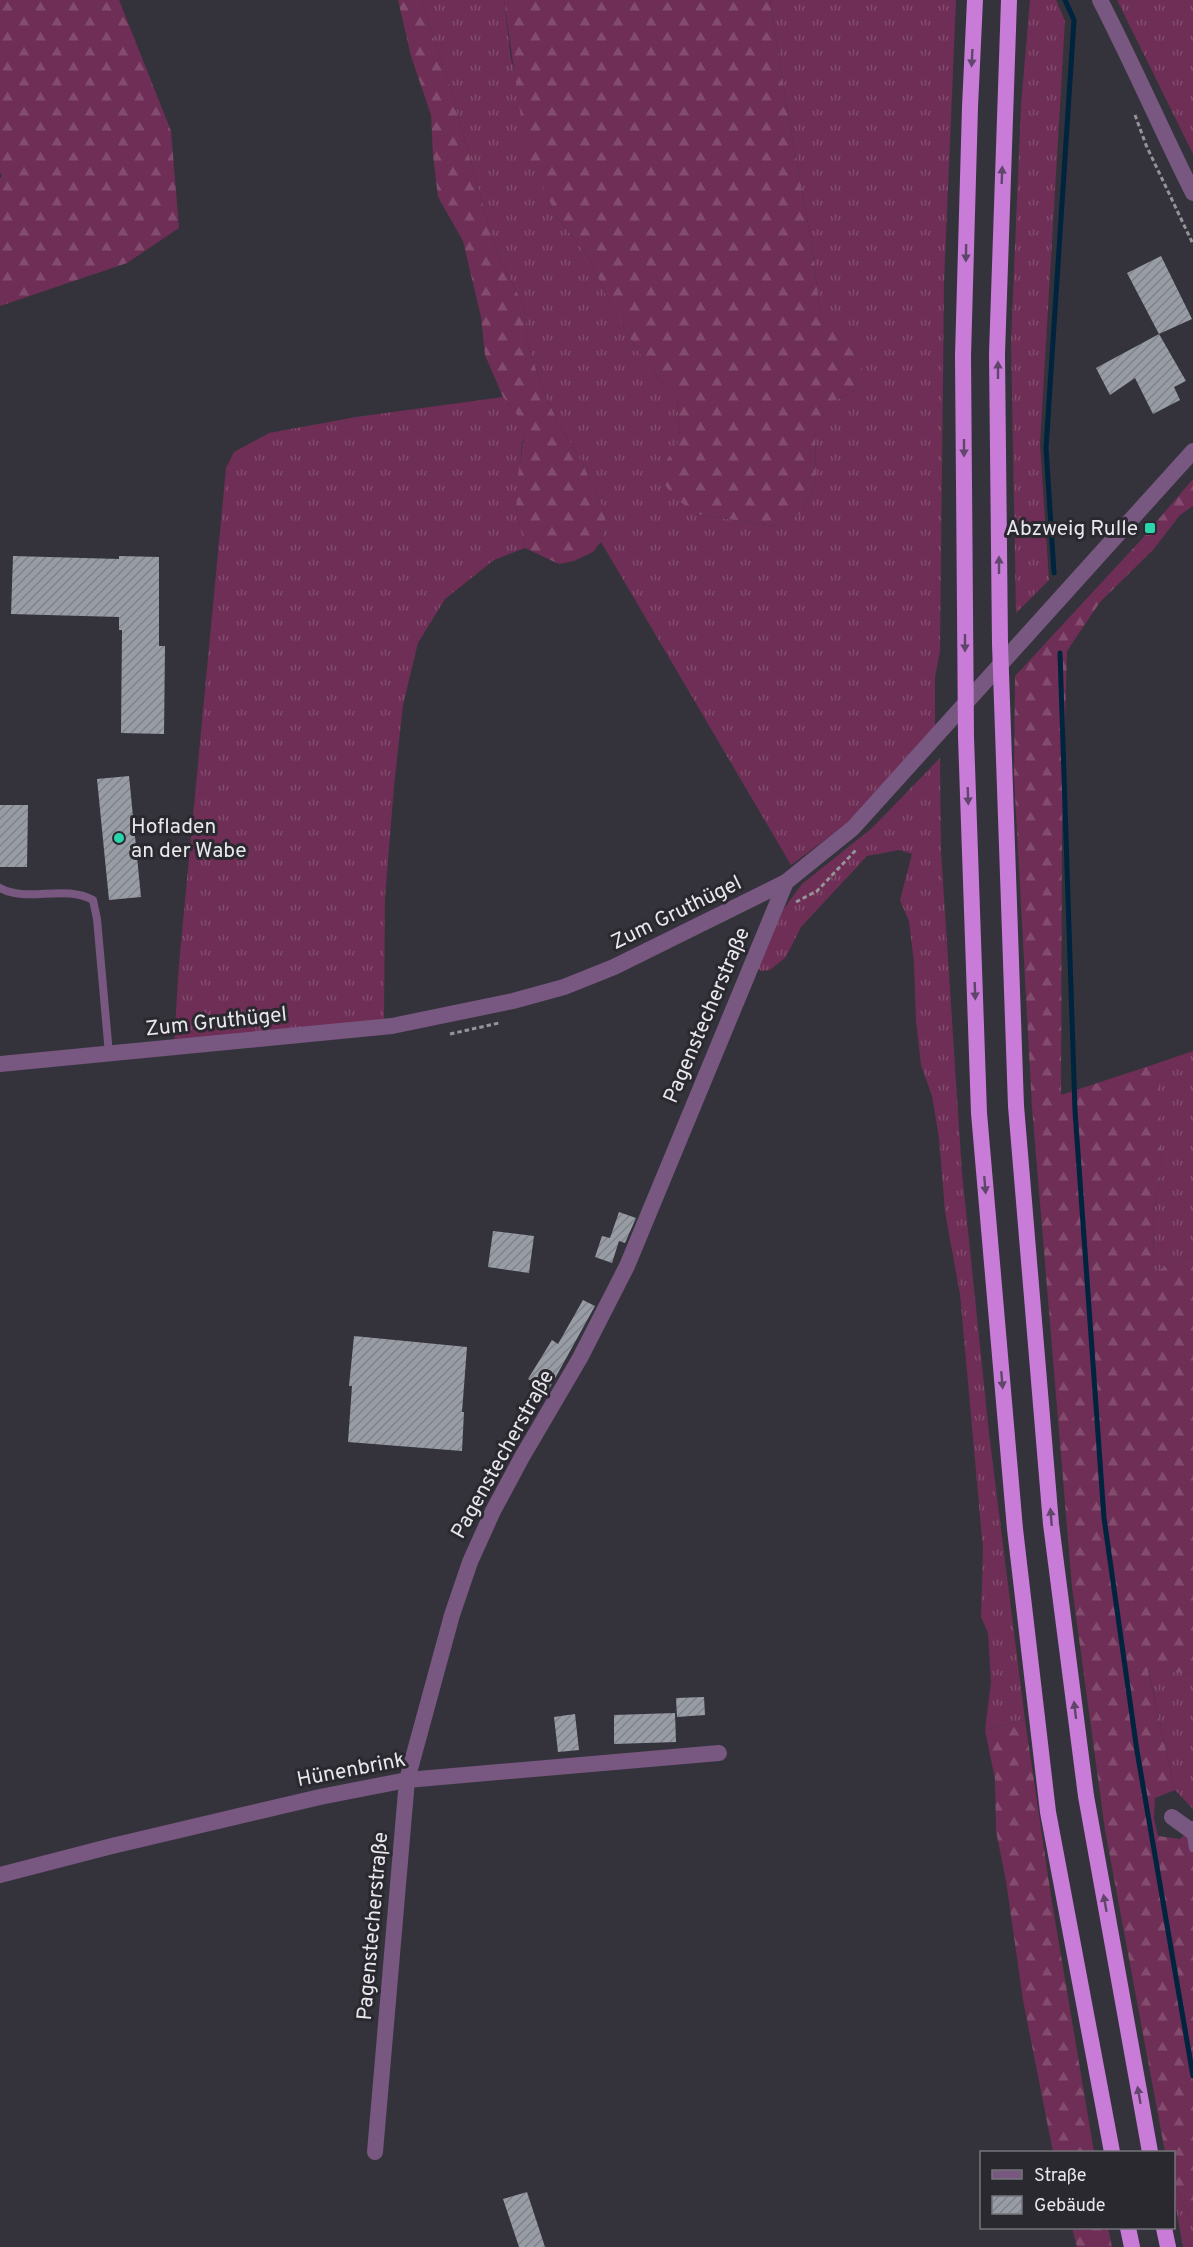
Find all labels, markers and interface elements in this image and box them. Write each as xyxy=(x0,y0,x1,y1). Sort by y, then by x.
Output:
one-way arrow xyxy=(968,49,977,68)
one-way arrow xyxy=(998,165,1007,184)
one-way arrow xyxy=(961,244,971,263)
one-way arrow xyxy=(993,360,1002,379)
one-way arrow xyxy=(959,439,969,458)
place label: Abzweig Rulle xyxy=(1006,516,1138,543)
marker: Abzweig Rulle xyxy=(1143,521,1157,535)
one-way arrow xyxy=(994,555,1004,574)
one-way arrow xyxy=(960,634,970,653)
one-way arrow xyxy=(963,786,972,805)
place label: Hofladen an der Wabe xyxy=(131,814,247,865)
marker: Hofladen an der Wabe xyxy=(112,831,126,845)
street label: Zum Gruthügel xyxy=(607,870,746,957)
street label: Pagenstecherstraße xyxy=(658,923,757,1108)
one-way arrow xyxy=(970,981,979,1000)
street label: Zum Gruthügel xyxy=(144,1002,288,1043)
one-way arrow xyxy=(980,1176,990,1195)
street label: Pagenstecherstraße xyxy=(446,1366,561,1544)
one-way arrow xyxy=(997,1370,1007,1389)
one-way arrow xyxy=(1046,1507,1055,1526)
one-way arrow xyxy=(1070,1701,1080,1720)
street label: Hünenbrink xyxy=(295,1747,408,1794)
street label: Pagenstecherstraße xyxy=(352,1831,395,2021)
one-way arrow xyxy=(1100,1893,1109,1912)
one-way arrow xyxy=(1135,2085,1144,2104)
legend xyxy=(980,2151,1175,2229)
text: Straße xyxy=(1034,2165,1086,2188)
text: Gebäude xyxy=(1034,2195,1106,2218)

